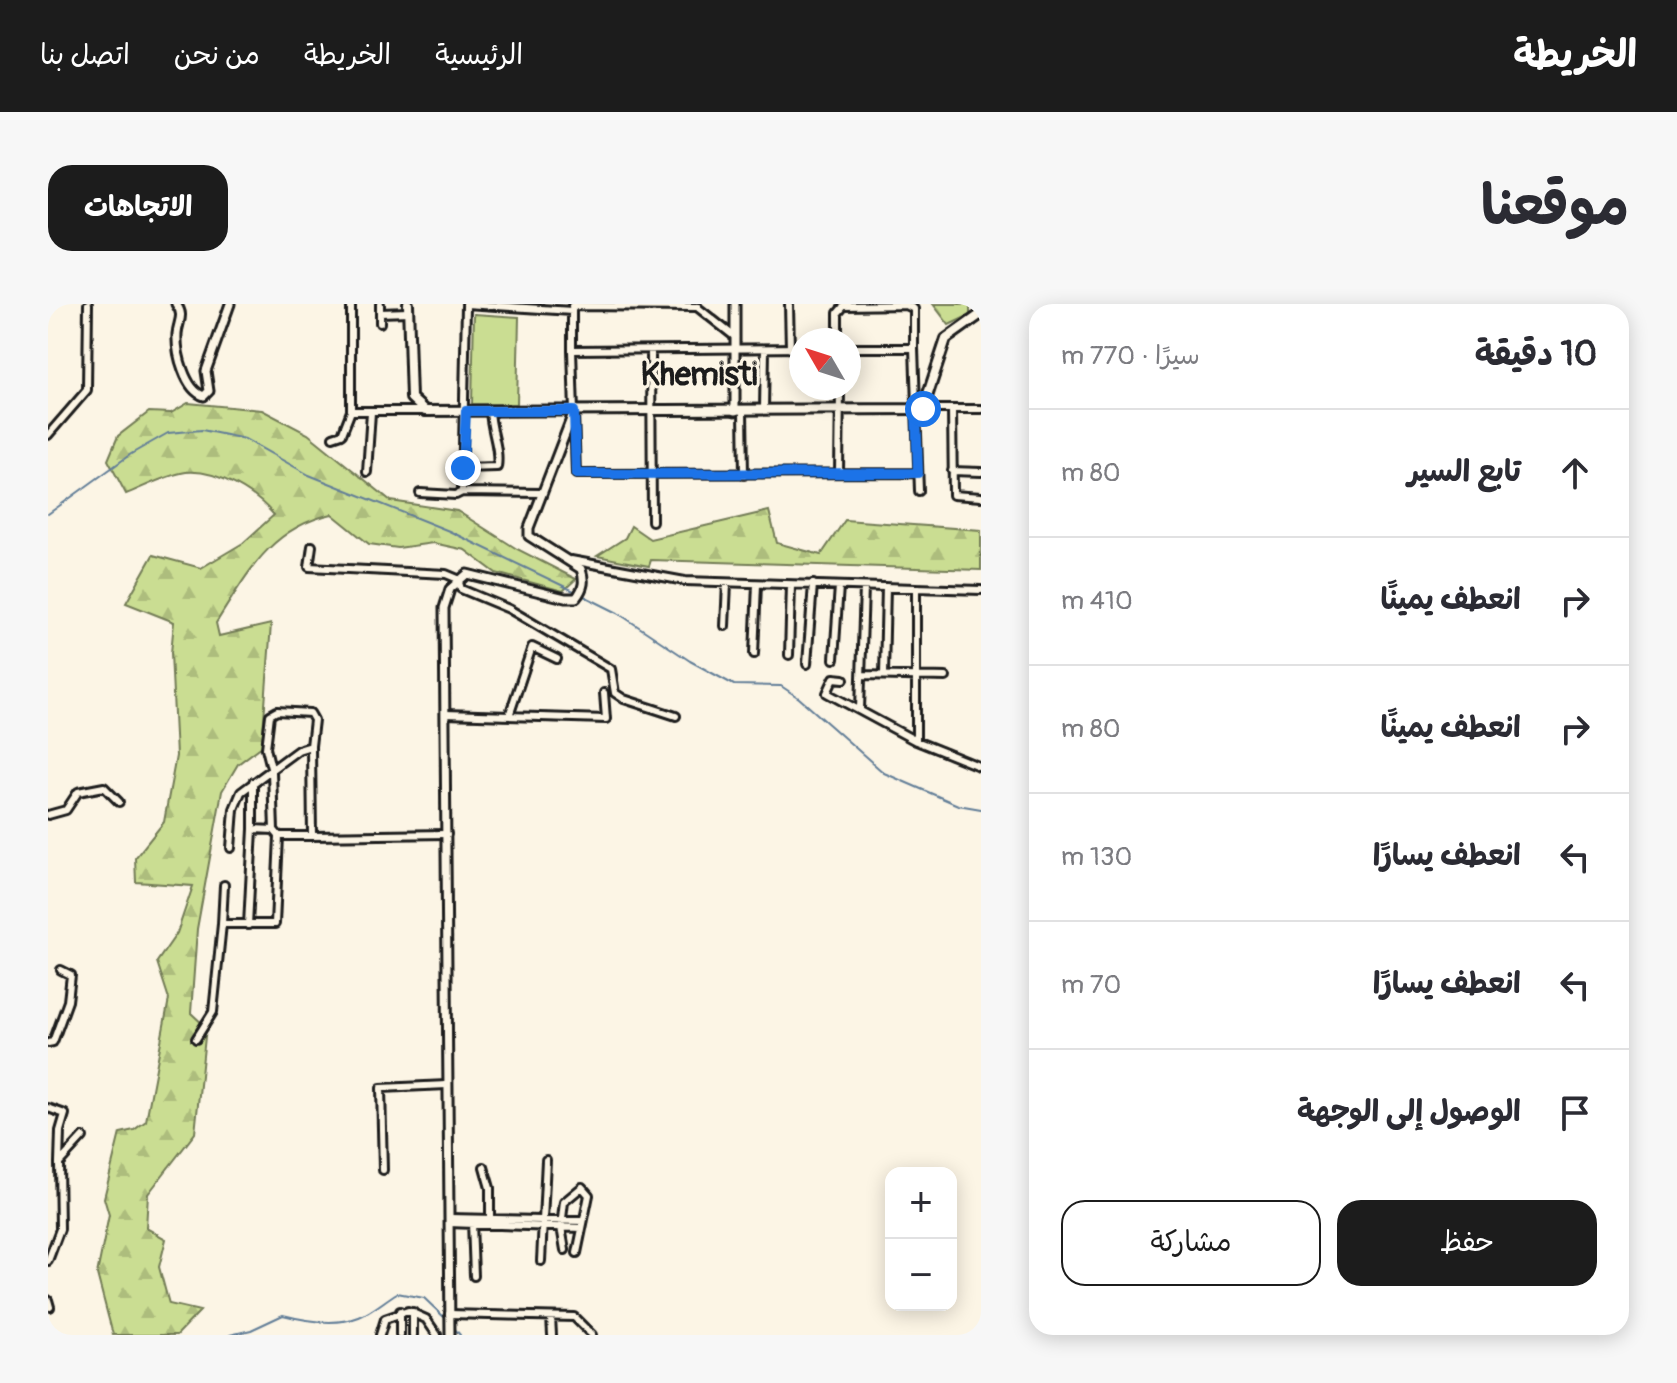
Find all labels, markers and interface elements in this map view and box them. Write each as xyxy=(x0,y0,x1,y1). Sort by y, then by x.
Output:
text: الخريطة xyxy=(1513,31,1637,79)
text: اتصل بنا xyxy=(40,38,130,73)
text: من نحن xyxy=(174,38,260,73)
text: الخريطة xyxy=(304,38,391,73)
text: الرئيسية xyxy=(435,38,523,73)
button: الاتجاهات xyxy=(48,165,228,251)
text: موقعنا xyxy=(1481,172,1629,241)
north arrow xyxy=(789,328,861,400)
text: 10 دقيقة xyxy=(1475,333,1597,376)
text: سيرًا · 770 m xyxy=(1061,340,1200,372)
district label: Khemisti xyxy=(641,355,758,395)
route start xyxy=(905,391,941,427)
route end xyxy=(445,450,481,486)
icon: ahead xyxy=(1553,451,1597,495)
text: تابع السير xyxy=(1408,453,1521,490)
text: 80 m xyxy=(1061,457,1121,489)
icon: right xyxy=(1553,579,1597,623)
text: انعطف يمينًا xyxy=(1381,581,1521,618)
text: 410 m xyxy=(1061,585,1133,617)
icon: right xyxy=(1553,707,1597,751)
text: انعطف يمينًا xyxy=(1381,709,1521,746)
text: 80 m xyxy=(1061,713,1121,745)
icon: left xyxy=(1553,835,1597,879)
text: انعطف يسارًا xyxy=(1373,837,1521,874)
text: 130 m xyxy=(1061,841,1132,873)
icon: left xyxy=(1553,963,1597,1007)
text: انعطف يسارًا xyxy=(1373,965,1521,1002)
text: 70 m xyxy=(1061,969,1121,1001)
icon: arrive xyxy=(1553,1091,1597,1135)
text: الوصول إلى الوجهة xyxy=(1297,1093,1521,1130)
map controls xyxy=(885,1167,957,1311)
button: + xyxy=(885,1167,957,1239)
button: مشاركة xyxy=(1061,1200,1321,1286)
button: حفظ xyxy=(1337,1200,1597,1286)
button: − xyxy=(885,1239,957,1311)

